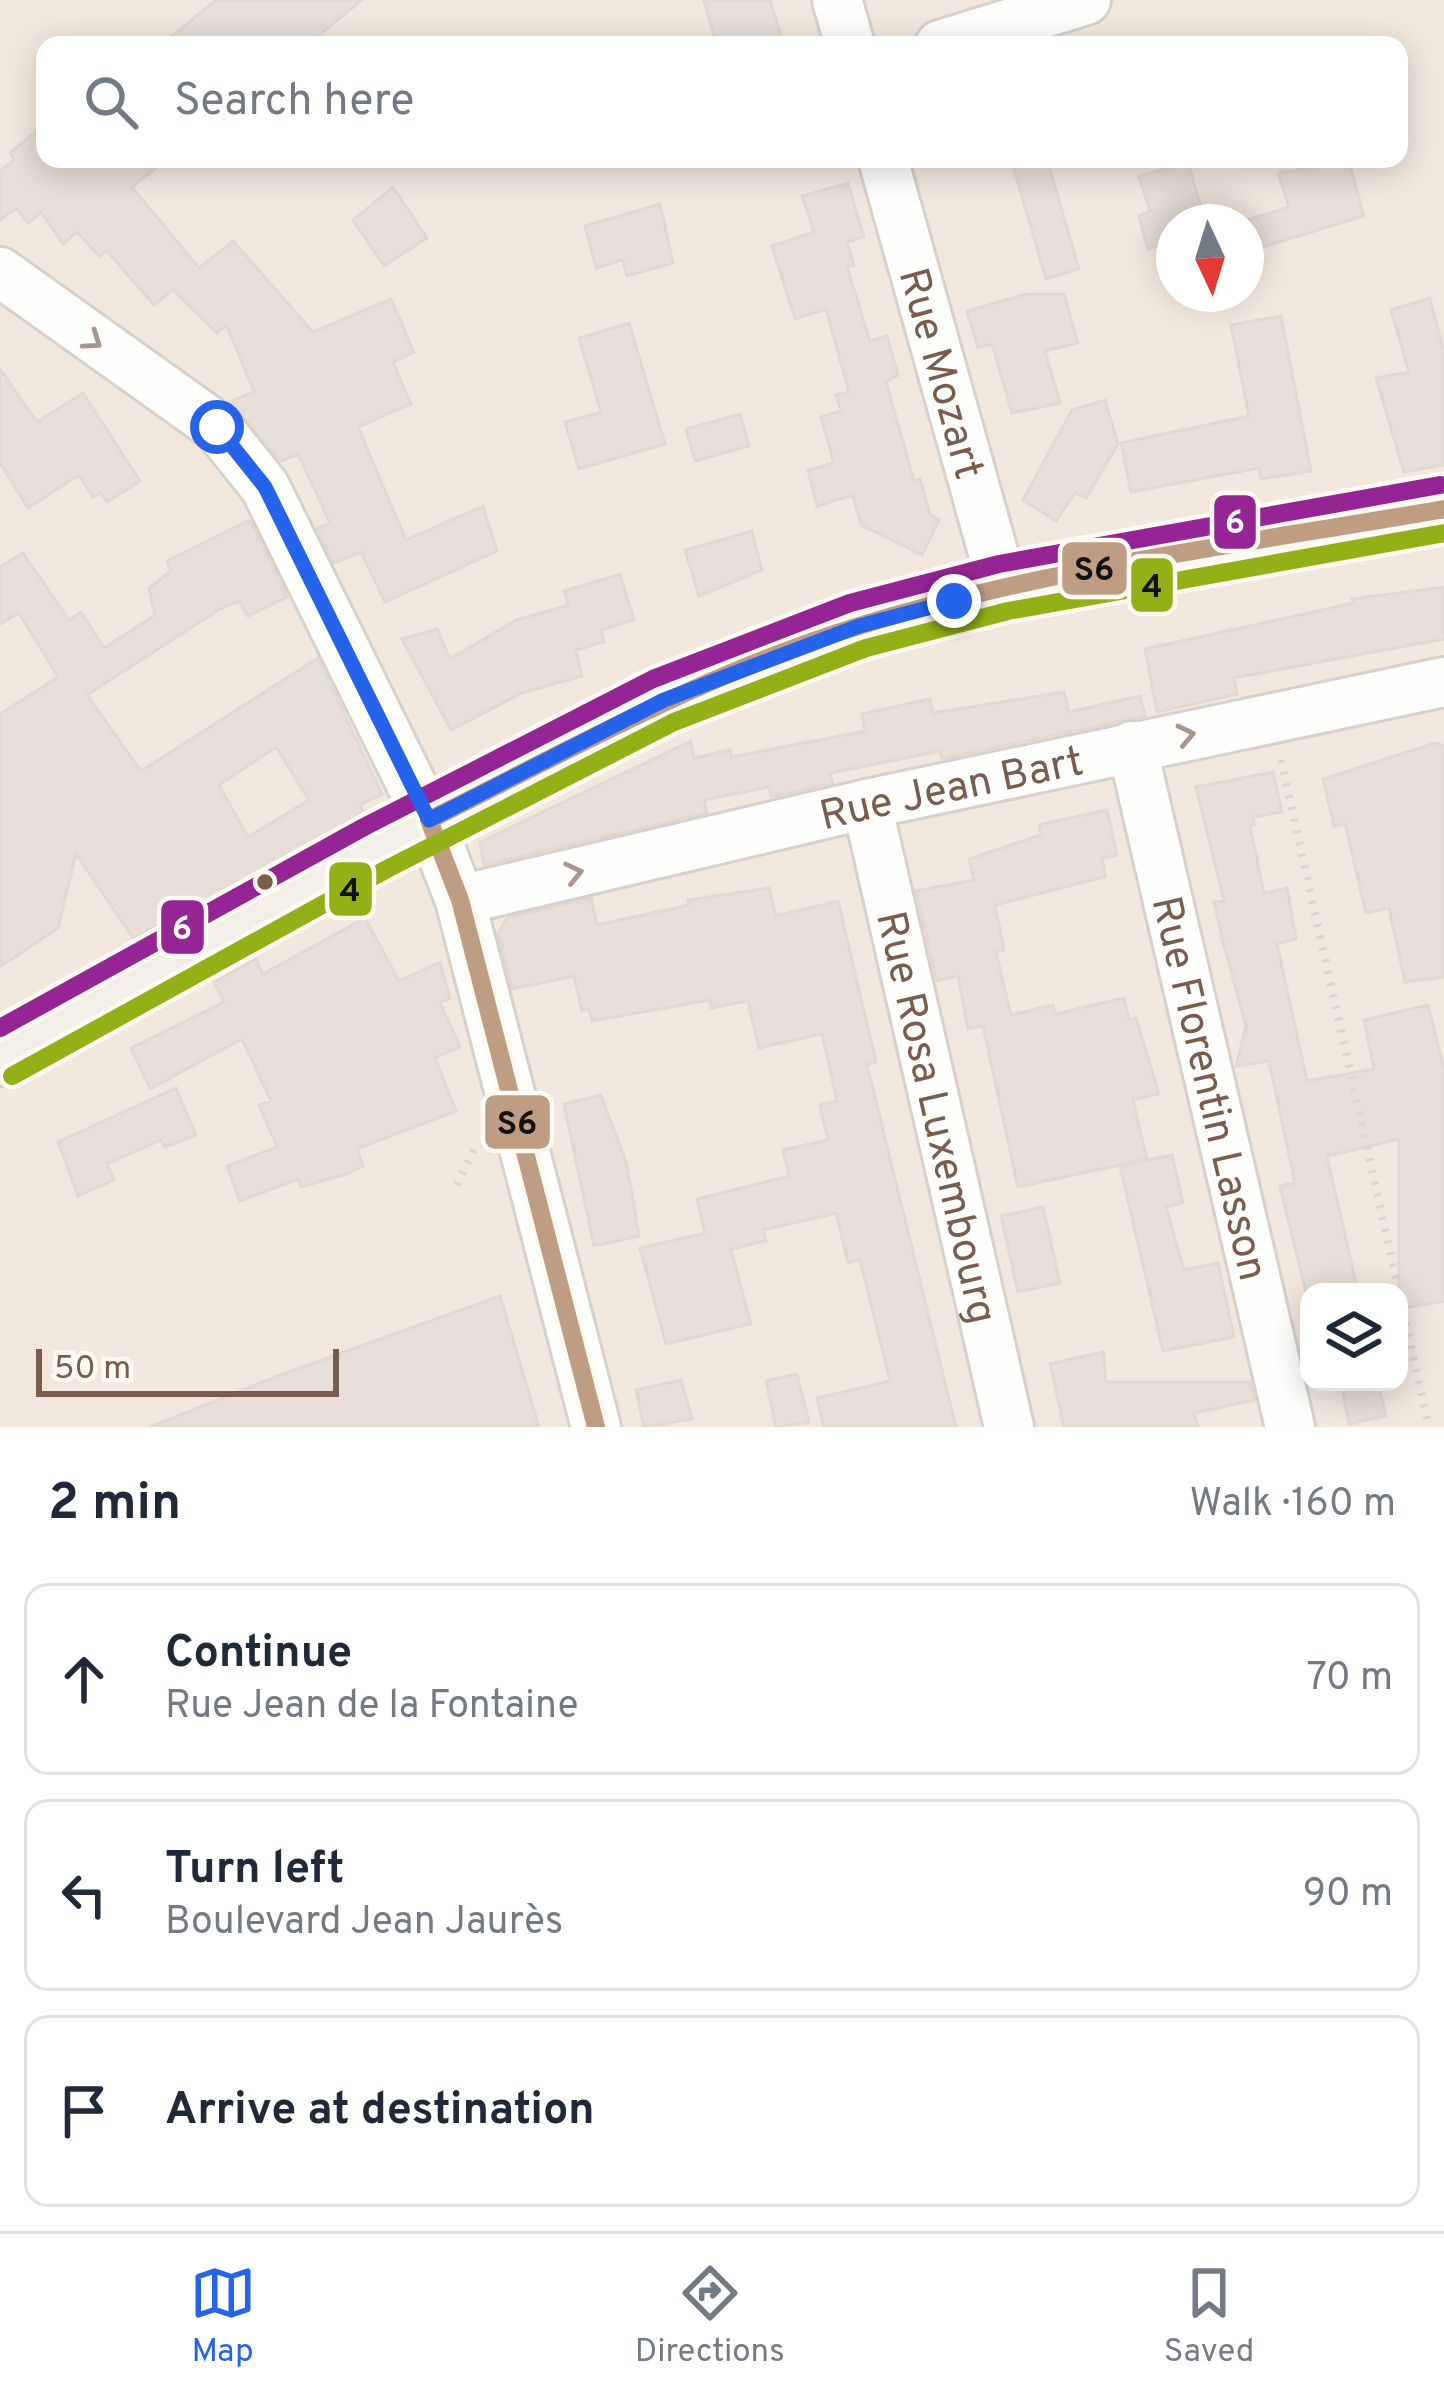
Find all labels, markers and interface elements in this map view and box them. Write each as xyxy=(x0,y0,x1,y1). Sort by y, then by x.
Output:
search box xyxy=(36,36,1408,168)
icon: search xyxy=(78,69,144,135)
text: Search here xyxy=(174,74,414,131)
north arrow xyxy=(1156,204,1264,312)
street label: Rue Mozart xyxy=(884,262,993,486)
one-way arrow xyxy=(80,327,102,349)
route start xyxy=(190,400,244,454)
line badge: 6 xyxy=(1212,493,1258,551)
text: 6 xyxy=(1225,504,1245,546)
line badge: S6 xyxy=(1060,540,1129,597)
text: S6 xyxy=(1074,551,1114,593)
line badge: 4 xyxy=(1129,556,1175,614)
text: 4 xyxy=(1141,568,1163,610)
route end xyxy=(927,574,981,628)
one-way arrow xyxy=(1176,723,1196,749)
street label: Rue Jean Bart xyxy=(815,737,1089,845)
line badge: 4 xyxy=(327,860,374,918)
one-way arrow xyxy=(563,862,583,887)
unlabelled marker xyxy=(254,871,276,893)
text: 4 xyxy=(339,872,361,914)
street label: Rue Florentin Lasson xyxy=(1137,891,1277,1286)
line badge: 6 xyxy=(159,898,206,956)
street label: Rue Rosa Luxembourg xyxy=(861,907,1007,1329)
text: 6 xyxy=(172,910,192,952)
line badge: S6 xyxy=(483,1093,552,1151)
text: S6 xyxy=(497,1105,537,1147)
map controls xyxy=(1300,1283,1408,1391)
button: layers xyxy=(1300,1283,1408,1391)
scale bar xyxy=(36,1343,339,1396)
text: 50 m xyxy=(54,1349,131,1391)
text: 2 min xyxy=(48,1473,181,1538)
text: Walk · 160 m xyxy=(1189,1481,1396,1530)
text: Continue xyxy=(165,1626,352,1683)
icon: ahead xyxy=(51,1646,117,1712)
text: 70 m xyxy=(1307,1655,1393,1704)
text: Rue Jean de la Fontaine xyxy=(165,1683,578,1732)
text: Turn left xyxy=(165,1842,344,1899)
icon: left xyxy=(51,1862,117,1928)
text: 90 m xyxy=(1303,1871,1393,1920)
text: Boulevard Jean Jaurès xyxy=(165,1899,563,1948)
icon: arrive xyxy=(51,2078,117,2144)
text: Arrive at destination xyxy=(165,2083,595,2140)
tab: Map xyxy=(190,2260,256,2374)
tab: Directions xyxy=(635,2260,785,2374)
tab: Saved xyxy=(1164,2260,1254,2374)

